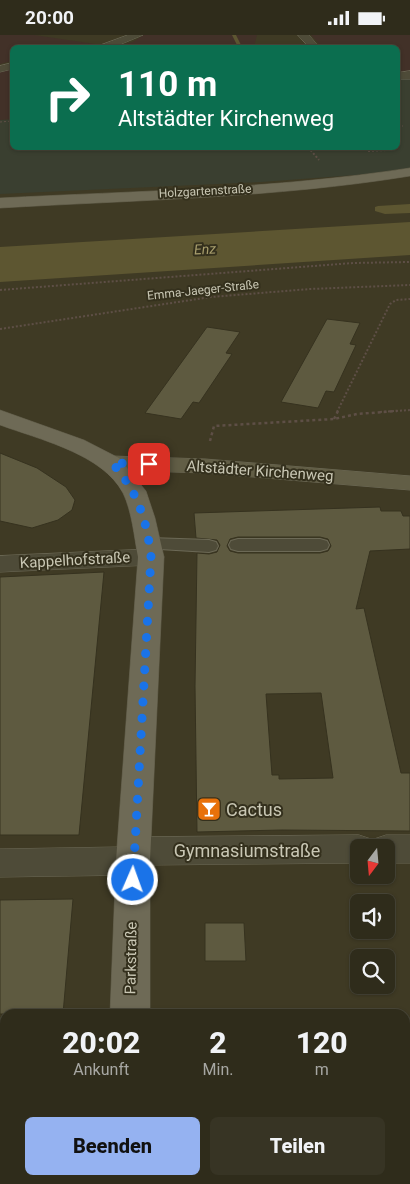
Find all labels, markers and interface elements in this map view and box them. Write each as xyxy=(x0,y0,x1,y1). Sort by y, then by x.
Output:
text: 20:00 xyxy=(25,6,74,29)
text: 110 m xyxy=(118,64,217,105)
icon: right xyxy=(35,65,100,130)
text: Altstädter Kirchenweg xyxy=(118,106,334,131)
street label: Holzgartenstraße xyxy=(158,182,252,200)
water label: Enz xyxy=(194,240,217,258)
street label: Emma-Jaeger-Straße xyxy=(146,277,260,303)
pin xyxy=(128,443,170,485)
icon: arrive xyxy=(135,450,163,478)
street label: Altstädter Kirchenweg xyxy=(186,457,334,485)
street label: Kappelhofstraße xyxy=(19,548,131,572)
bar icon: Cactus xyxy=(196,796,222,822)
place label: Cactus xyxy=(226,799,282,820)
north arrow xyxy=(350,839,395,884)
map controls xyxy=(350,839,395,994)
street label: Gymnasiumstraße xyxy=(174,840,320,861)
position arrow xyxy=(106,853,158,905)
button: sound xyxy=(350,894,395,939)
street label: Parkstraße xyxy=(121,921,141,995)
button: search xyxy=(350,949,395,994)
text: 20:02 xyxy=(62,1025,140,1060)
text: 2 xyxy=(209,1025,227,1060)
text: 120 xyxy=(296,1025,348,1060)
text: Ankunft xyxy=(73,1060,129,1079)
text: Min. xyxy=(203,1060,233,1079)
text: m xyxy=(315,1060,329,1079)
button: Beenden xyxy=(25,1117,200,1175)
button: Teilen xyxy=(210,1117,385,1175)

